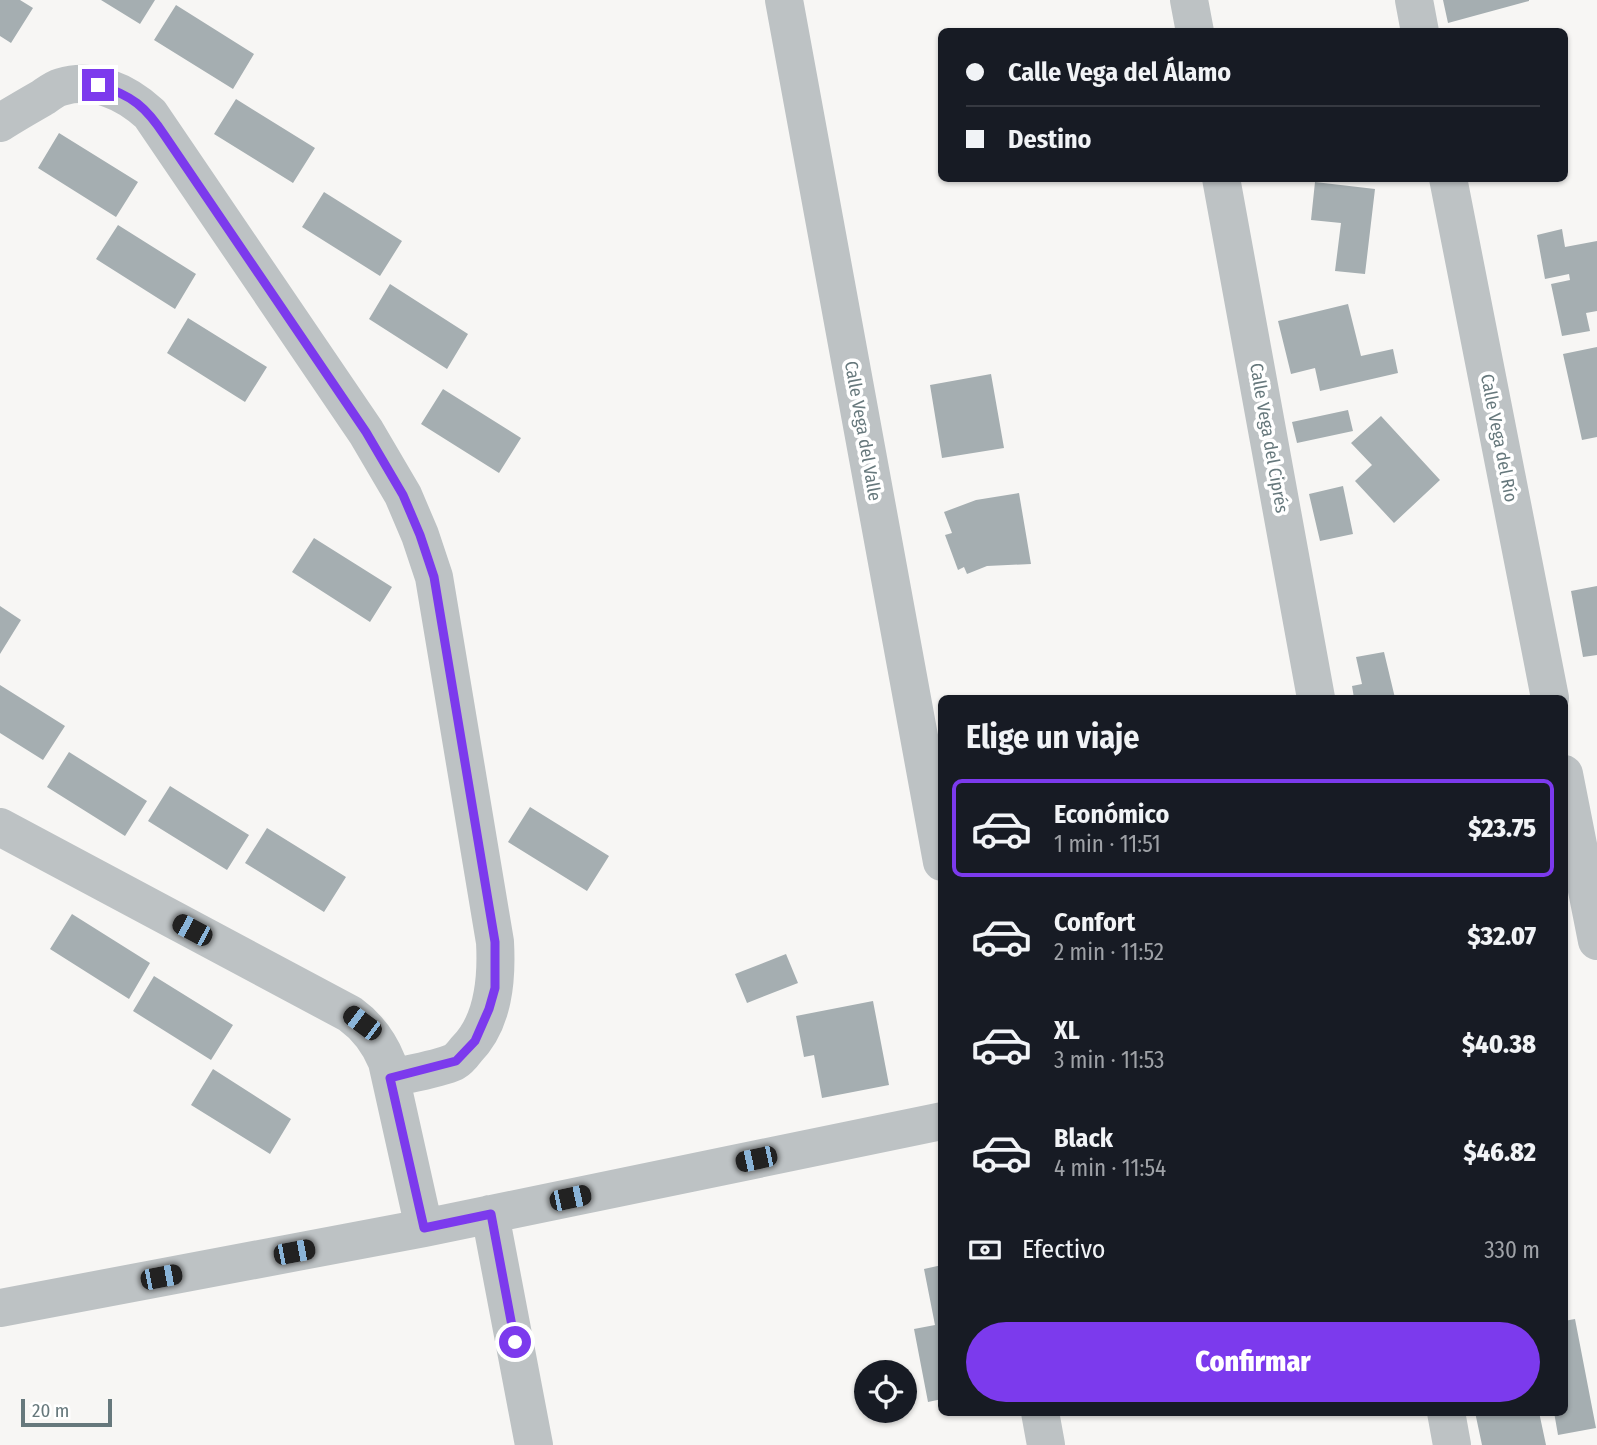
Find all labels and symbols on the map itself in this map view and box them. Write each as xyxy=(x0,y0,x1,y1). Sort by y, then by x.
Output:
route end xyxy=(82,69,114,101)
street label: Calle Vega del Valle xyxy=(840,359,886,503)
street label: Calle Vega del Ciprés xyxy=(1245,361,1293,515)
street label: Calle Vega del Río xyxy=(1476,372,1522,504)
car xyxy=(169,911,216,949)
car xyxy=(339,1002,386,1044)
car xyxy=(734,1144,779,1174)
car xyxy=(548,1183,593,1213)
car xyxy=(272,1238,317,1266)
car xyxy=(139,1263,184,1291)
route start xyxy=(499,1326,531,1358)
scale bar xyxy=(21,1396,112,1428)

